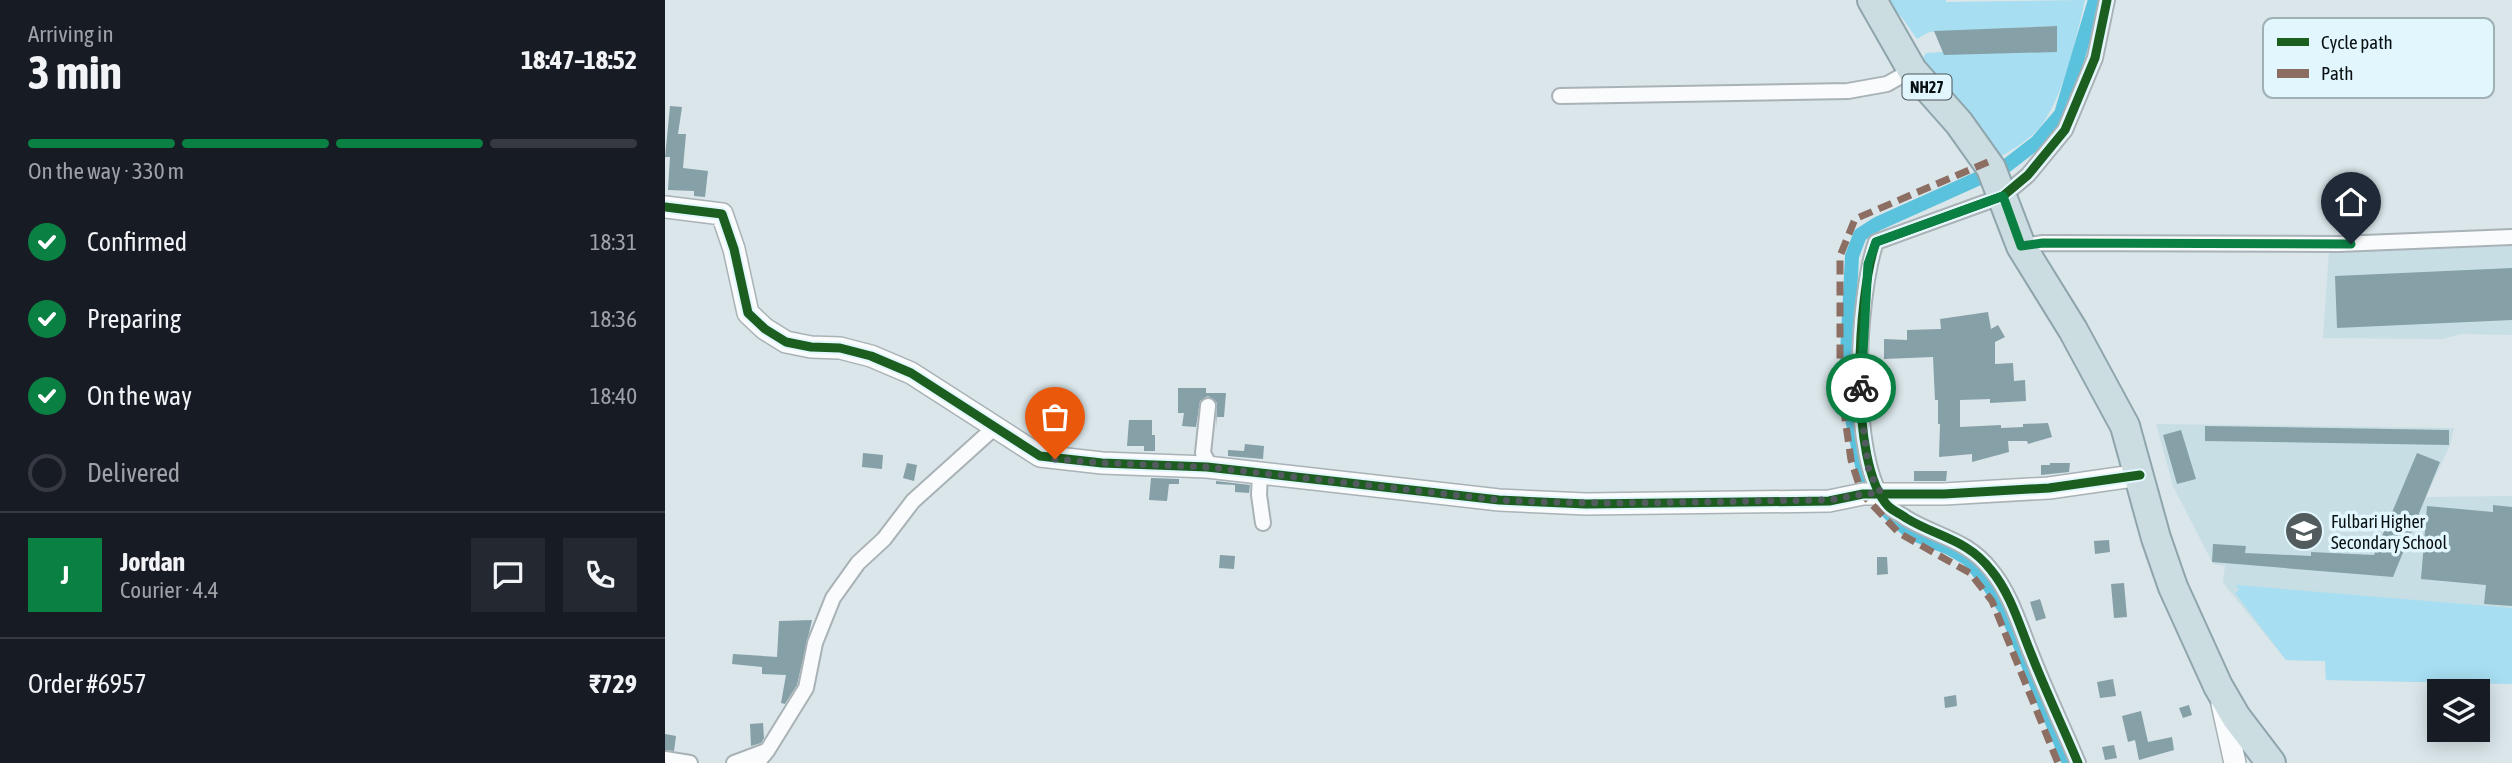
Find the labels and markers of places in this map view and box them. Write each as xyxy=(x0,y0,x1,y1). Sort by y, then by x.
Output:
pin xyxy=(2321,172,2381,244)
pin xyxy=(1025,387,1085,459)
school or university icon: Fulbari Higher Secondary School xyxy=(2283,510,2325,552)
place label: Fulbari Higher Secondary School xyxy=(2331,511,2447,553)

